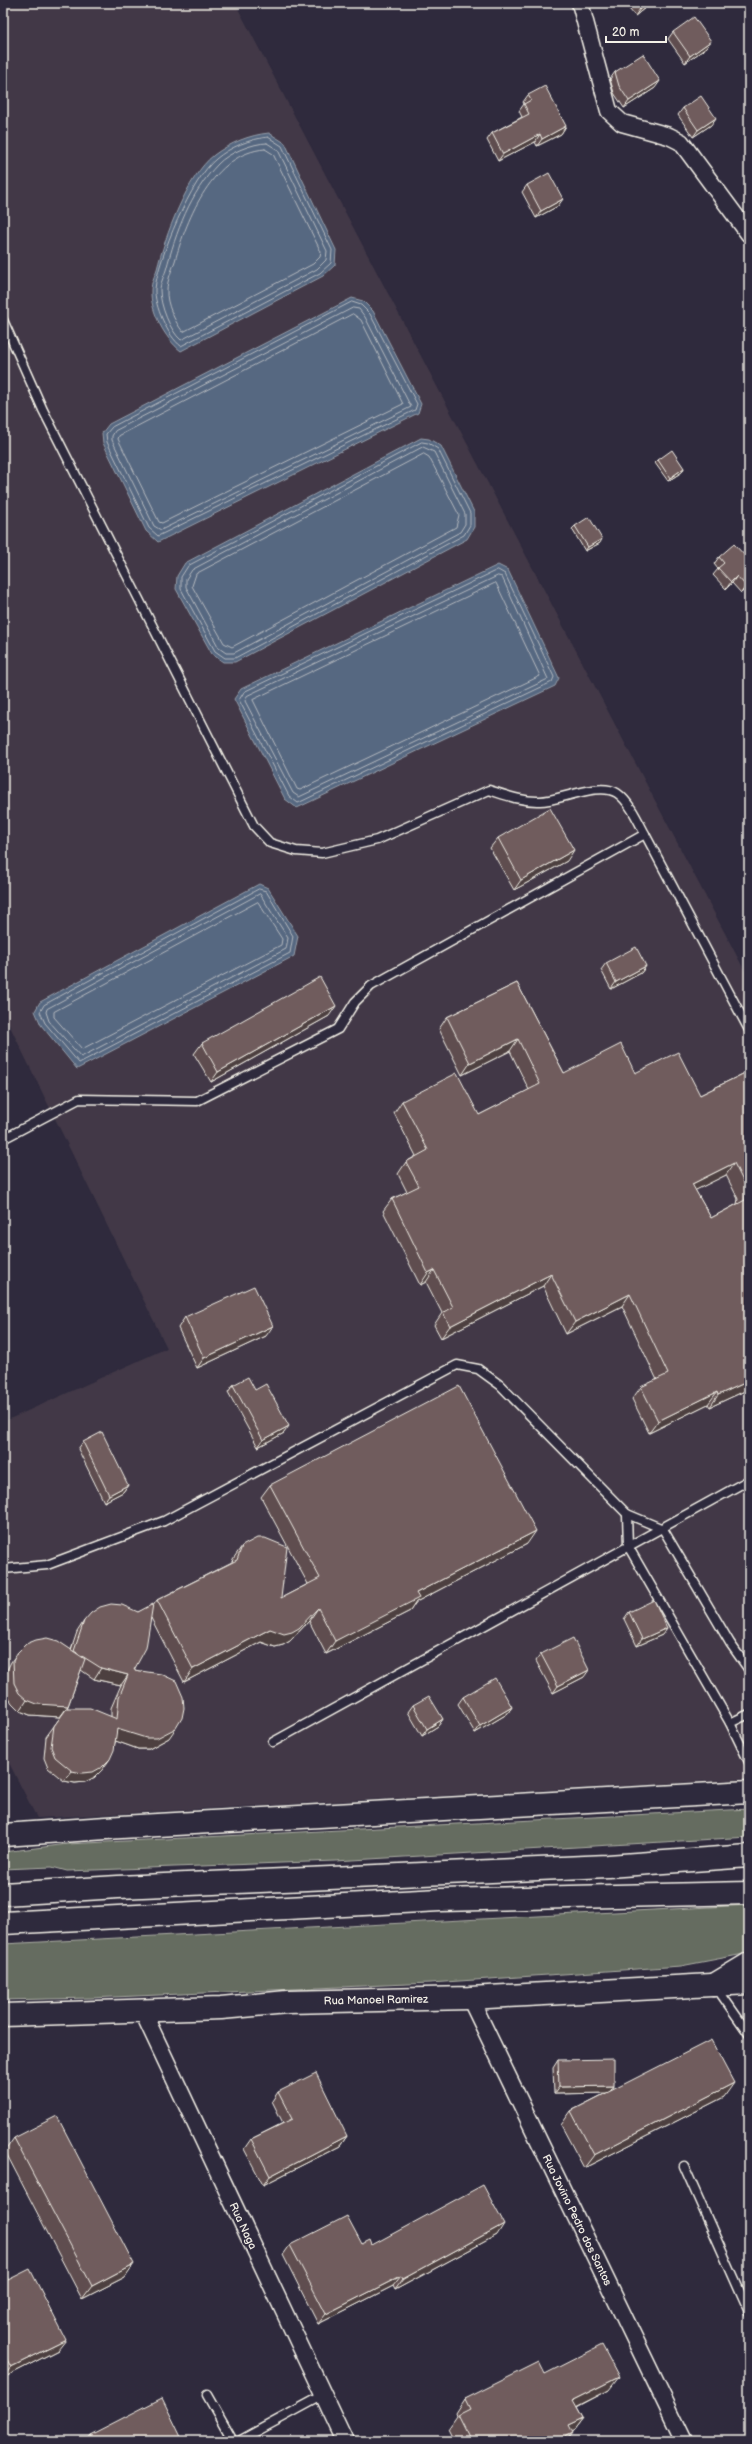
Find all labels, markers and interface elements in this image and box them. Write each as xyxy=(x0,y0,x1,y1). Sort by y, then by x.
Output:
scale bar xyxy=(606,18,666,44)
text: 20 m xyxy=(612,25,639,40)
street label: Rua Manoel Ramirez xyxy=(324,1993,429,2007)
street label: Rua Jovino Pedro dos Santos xyxy=(540,2152,615,2288)
street label: Rua Naga xyxy=(226,2200,260,2252)

